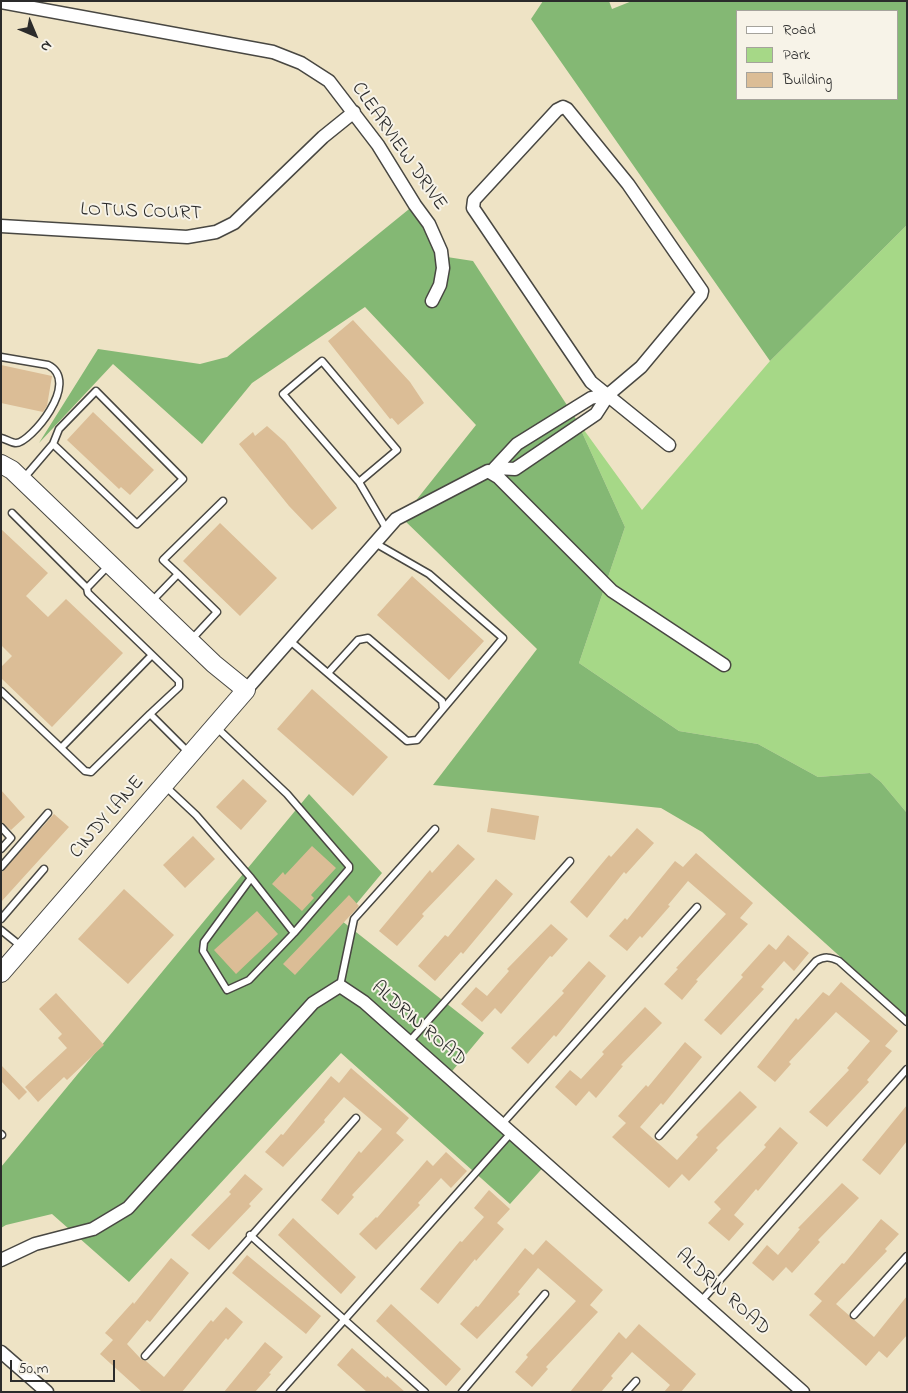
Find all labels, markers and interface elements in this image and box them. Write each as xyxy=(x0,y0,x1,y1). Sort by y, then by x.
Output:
north arrow xyxy=(10,10,60,60)
legend xyxy=(736,10,898,100)
text: Road xyxy=(783,19,816,41)
text: N xyxy=(35,35,57,57)
text: Park xyxy=(783,44,810,66)
text: Building xyxy=(783,69,832,91)
street label: CLEARVIEW DRIVE xyxy=(345,78,451,216)
street label: LOTUS COURT xyxy=(80,199,202,227)
street label: CINDY LANE xyxy=(65,772,151,864)
street label: ALDRIN ROAD xyxy=(365,977,471,1073)
street label: ALDRIN ROAD xyxy=(670,1244,774,1342)
scale bar xyxy=(12,1350,118,1382)
text: 50 m xyxy=(18,1358,48,1380)

